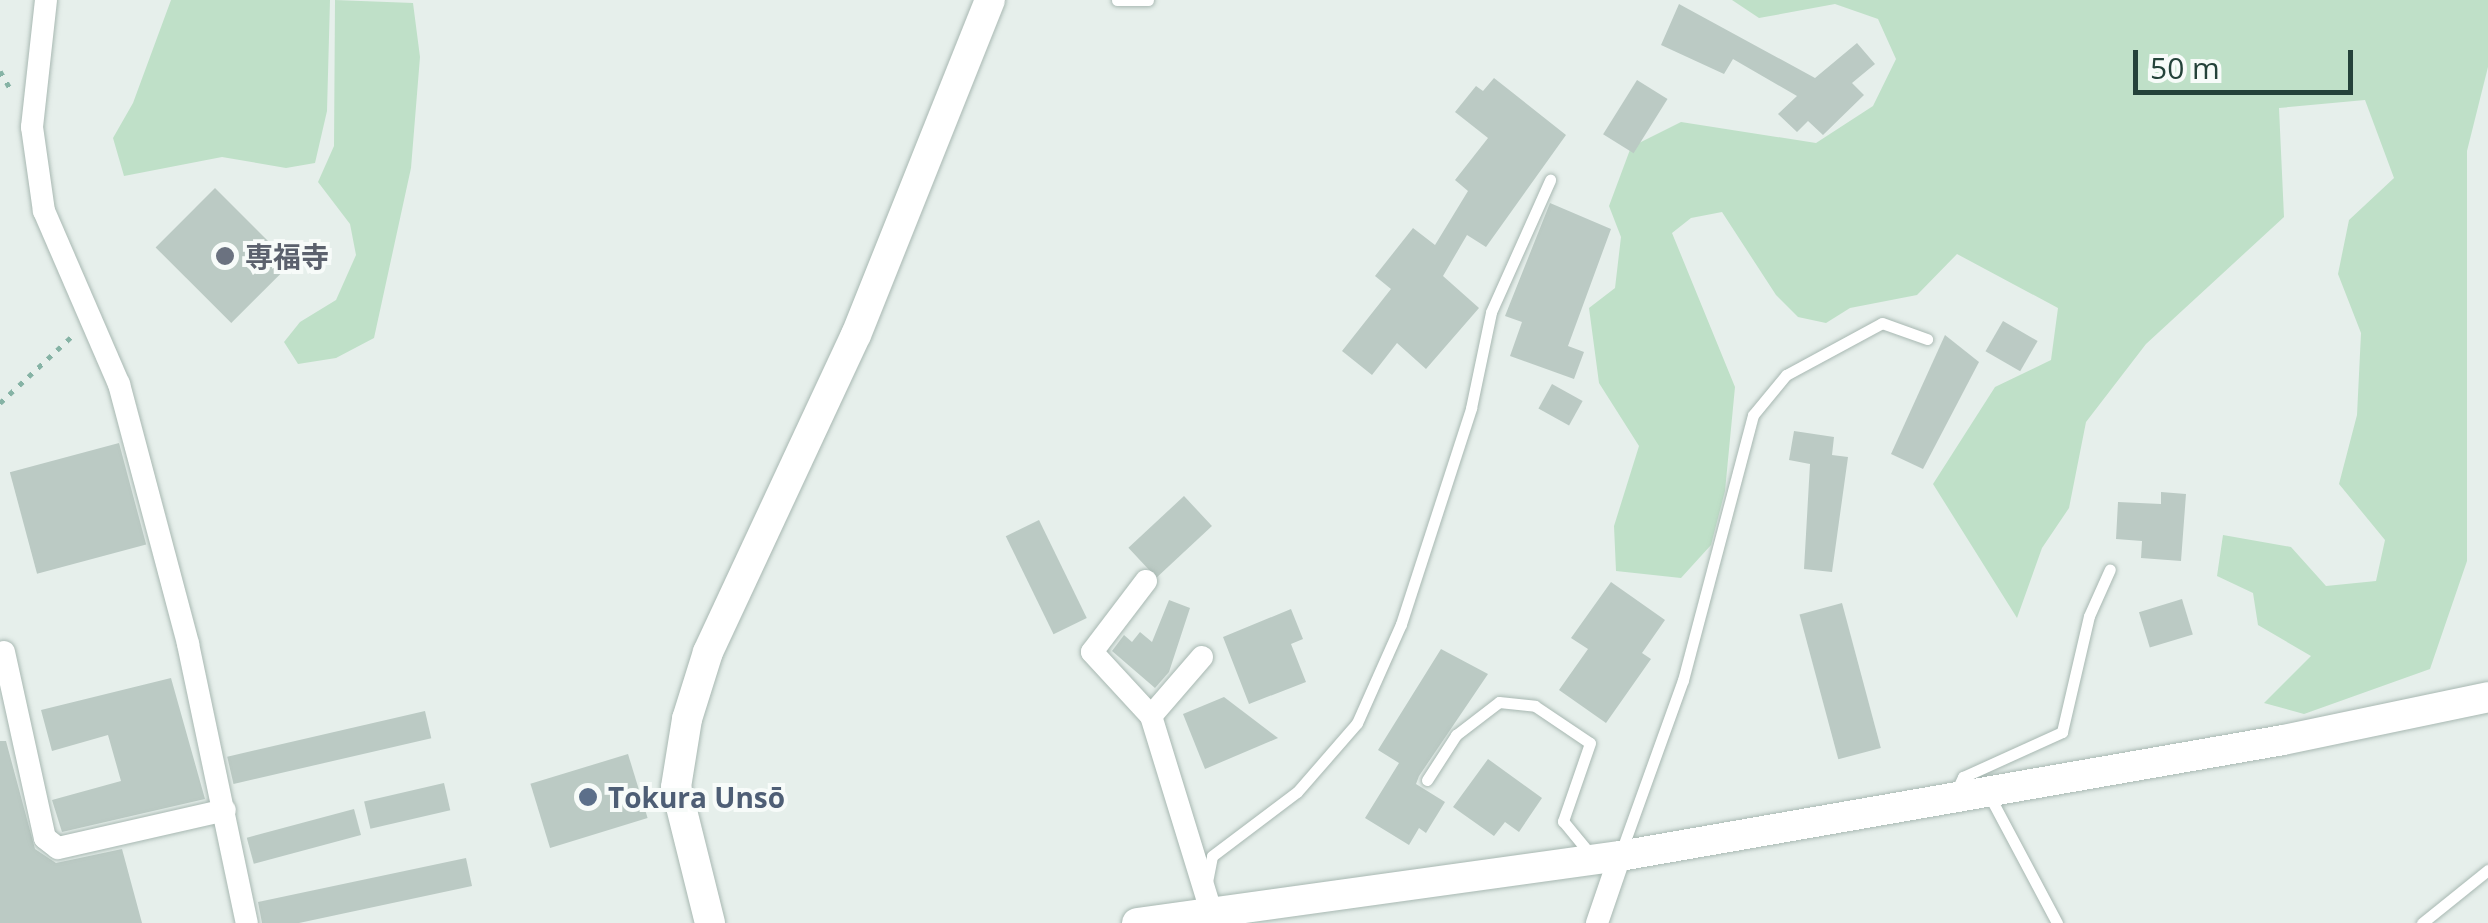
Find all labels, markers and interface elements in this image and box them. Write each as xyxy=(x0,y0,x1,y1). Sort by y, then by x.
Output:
scale bar xyxy=(2138,30,2358,92)
text: 50 m xyxy=(2150,47,2220,88)
place label: 専福寺 xyxy=(245,239,329,273)
marker: 専福寺 xyxy=(214,245,236,267)
place label: Tokura Unsō xyxy=(608,780,785,814)
marker: Tokura Unsō xyxy=(577,786,599,808)

